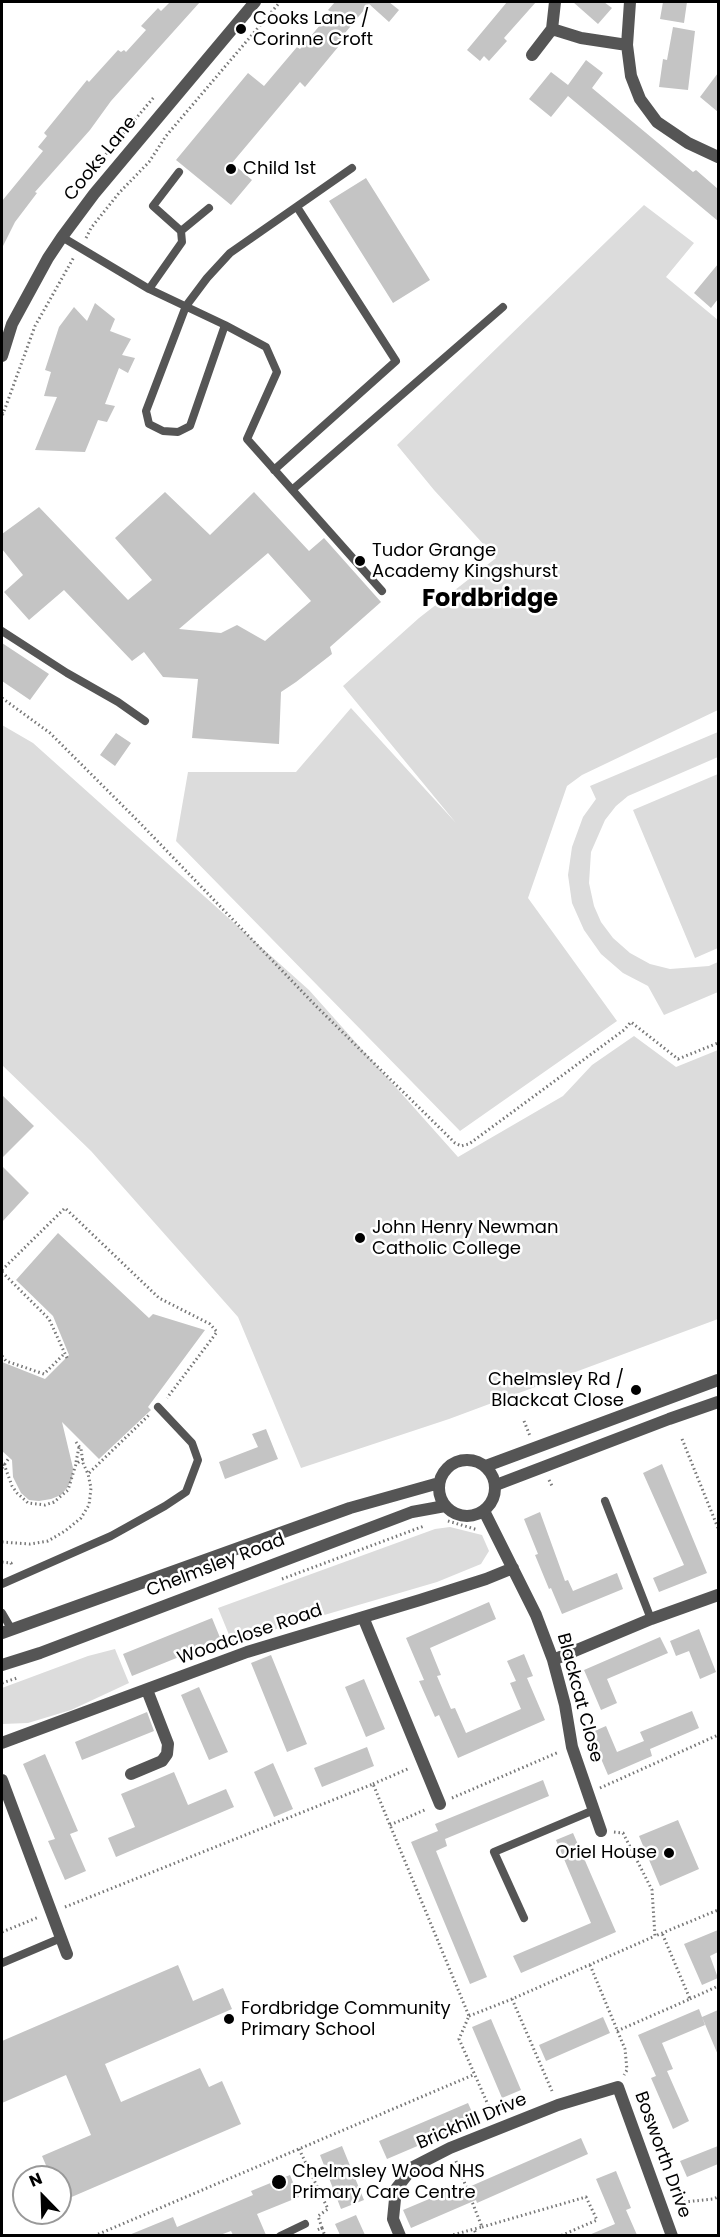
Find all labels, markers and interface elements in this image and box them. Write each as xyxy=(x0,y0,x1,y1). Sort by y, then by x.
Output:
place label: Cooks Lane / Corinne Croft xyxy=(253,8,373,50)
marker: Cooks Lane / Corinne Croft xyxy=(234,22,248,36)
street label: Cooks Lane xyxy=(60,112,142,206)
place label: Child 1st xyxy=(243,158,316,180)
marker: Child 1st xyxy=(224,162,238,176)
place label: Tudor Grange Academy Kingshurst xyxy=(372,540,558,582)
marker: Tudor Grange Academy Kingshurst xyxy=(353,554,367,568)
district label: Fordbridge xyxy=(422,586,558,614)
place label: John Henry Newman Catholic College xyxy=(372,1217,558,1260)
marker: John Henry Newman Catholic College xyxy=(353,1231,367,1245)
place label: Chelmsley Rd / Blackcat Close xyxy=(488,1369,624,1412)
marker: Chelmsley Rd / Blackcat Close xyxy=(629,1383,643,1397)
street label: Chelmsley Road xyxy=(144,1530,288,1602)
street label: Woodclose Road xyxy=(175,1600,325,1670)
street label: Blackcat Close xyxy=(551,1631,607,1765)
place label: Oriel House xyxy=(555,1842,657,1864)
marker: Oriel House xyxy=(662,1846,676,1860)
place label: Fordbridge Community Primary School xyxy=(241,1998,451,2040)
marker: Fordbridge Community Primary School xyxy=(222,2012,236,2026)
street label: Brickhill Drive xyxy=(414,2089,530,2155)
street label: Bosworth Drive xyxy=(629,2089,695,2221)
place label: Chelmsley Wood NHS Primary Care Centre xyxy=(292,2161,485,2204)
north arrow xyxy=(12,2165,72,2225)
text: N xyxy=(26,2167,46,2193)
marker: Chelmsley Wood NHS Primary Care Centre xyxy=(270,2173,288,2191)

